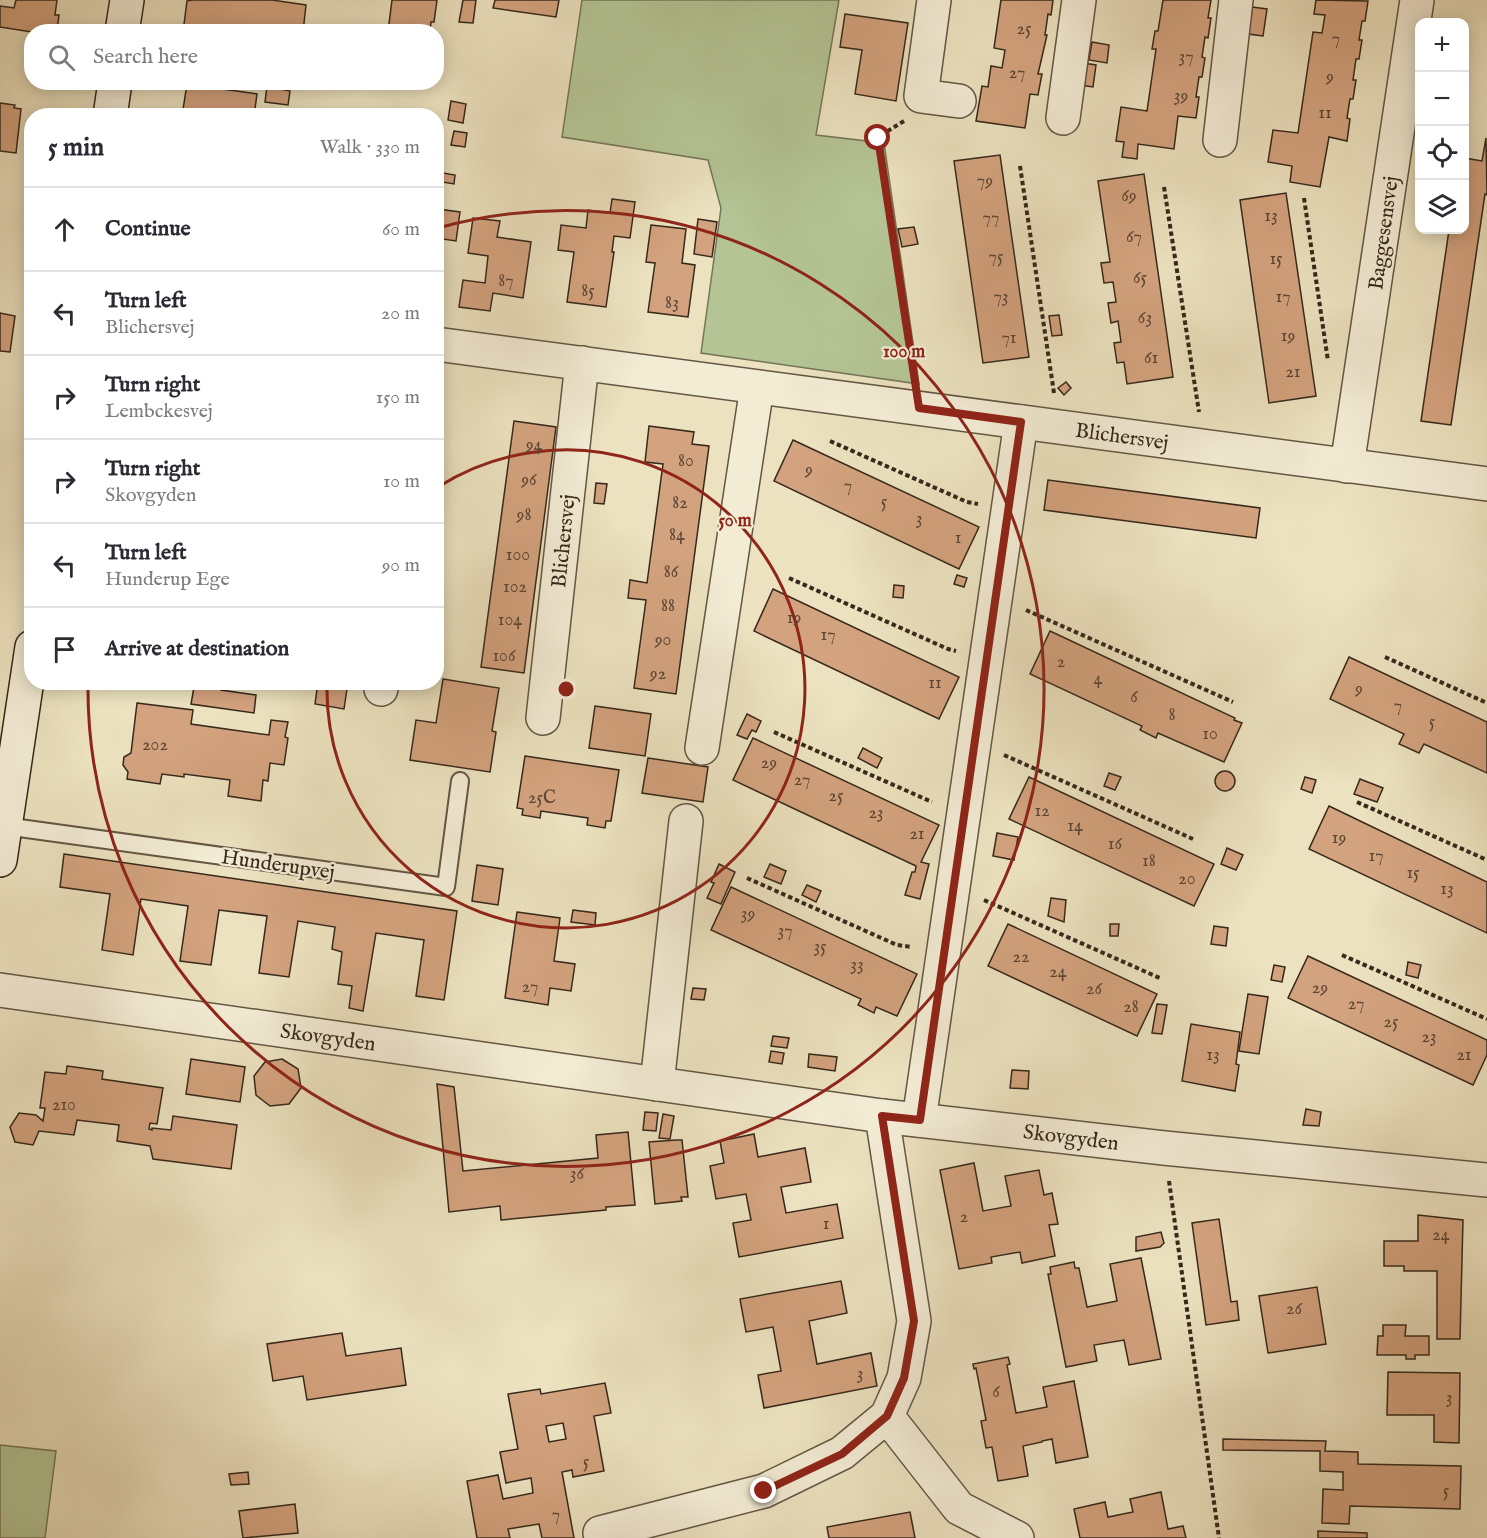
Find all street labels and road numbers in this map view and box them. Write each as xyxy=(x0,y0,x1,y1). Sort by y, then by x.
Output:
street label: Baggesensvej xyxy=(1363,174,1406,292)
street label: Blichersvej xyxy=(1073,418,1170,457)
street label: Blichersvej xyxy=(546,493,583,589)
street label: Hunderupvej xyxy=(219,844,336,887)
street label: Skovgyden xyxy=(278,1018,377,1059)
street label: Skovgyden xyxy=(1022,1119,1120,1158)

